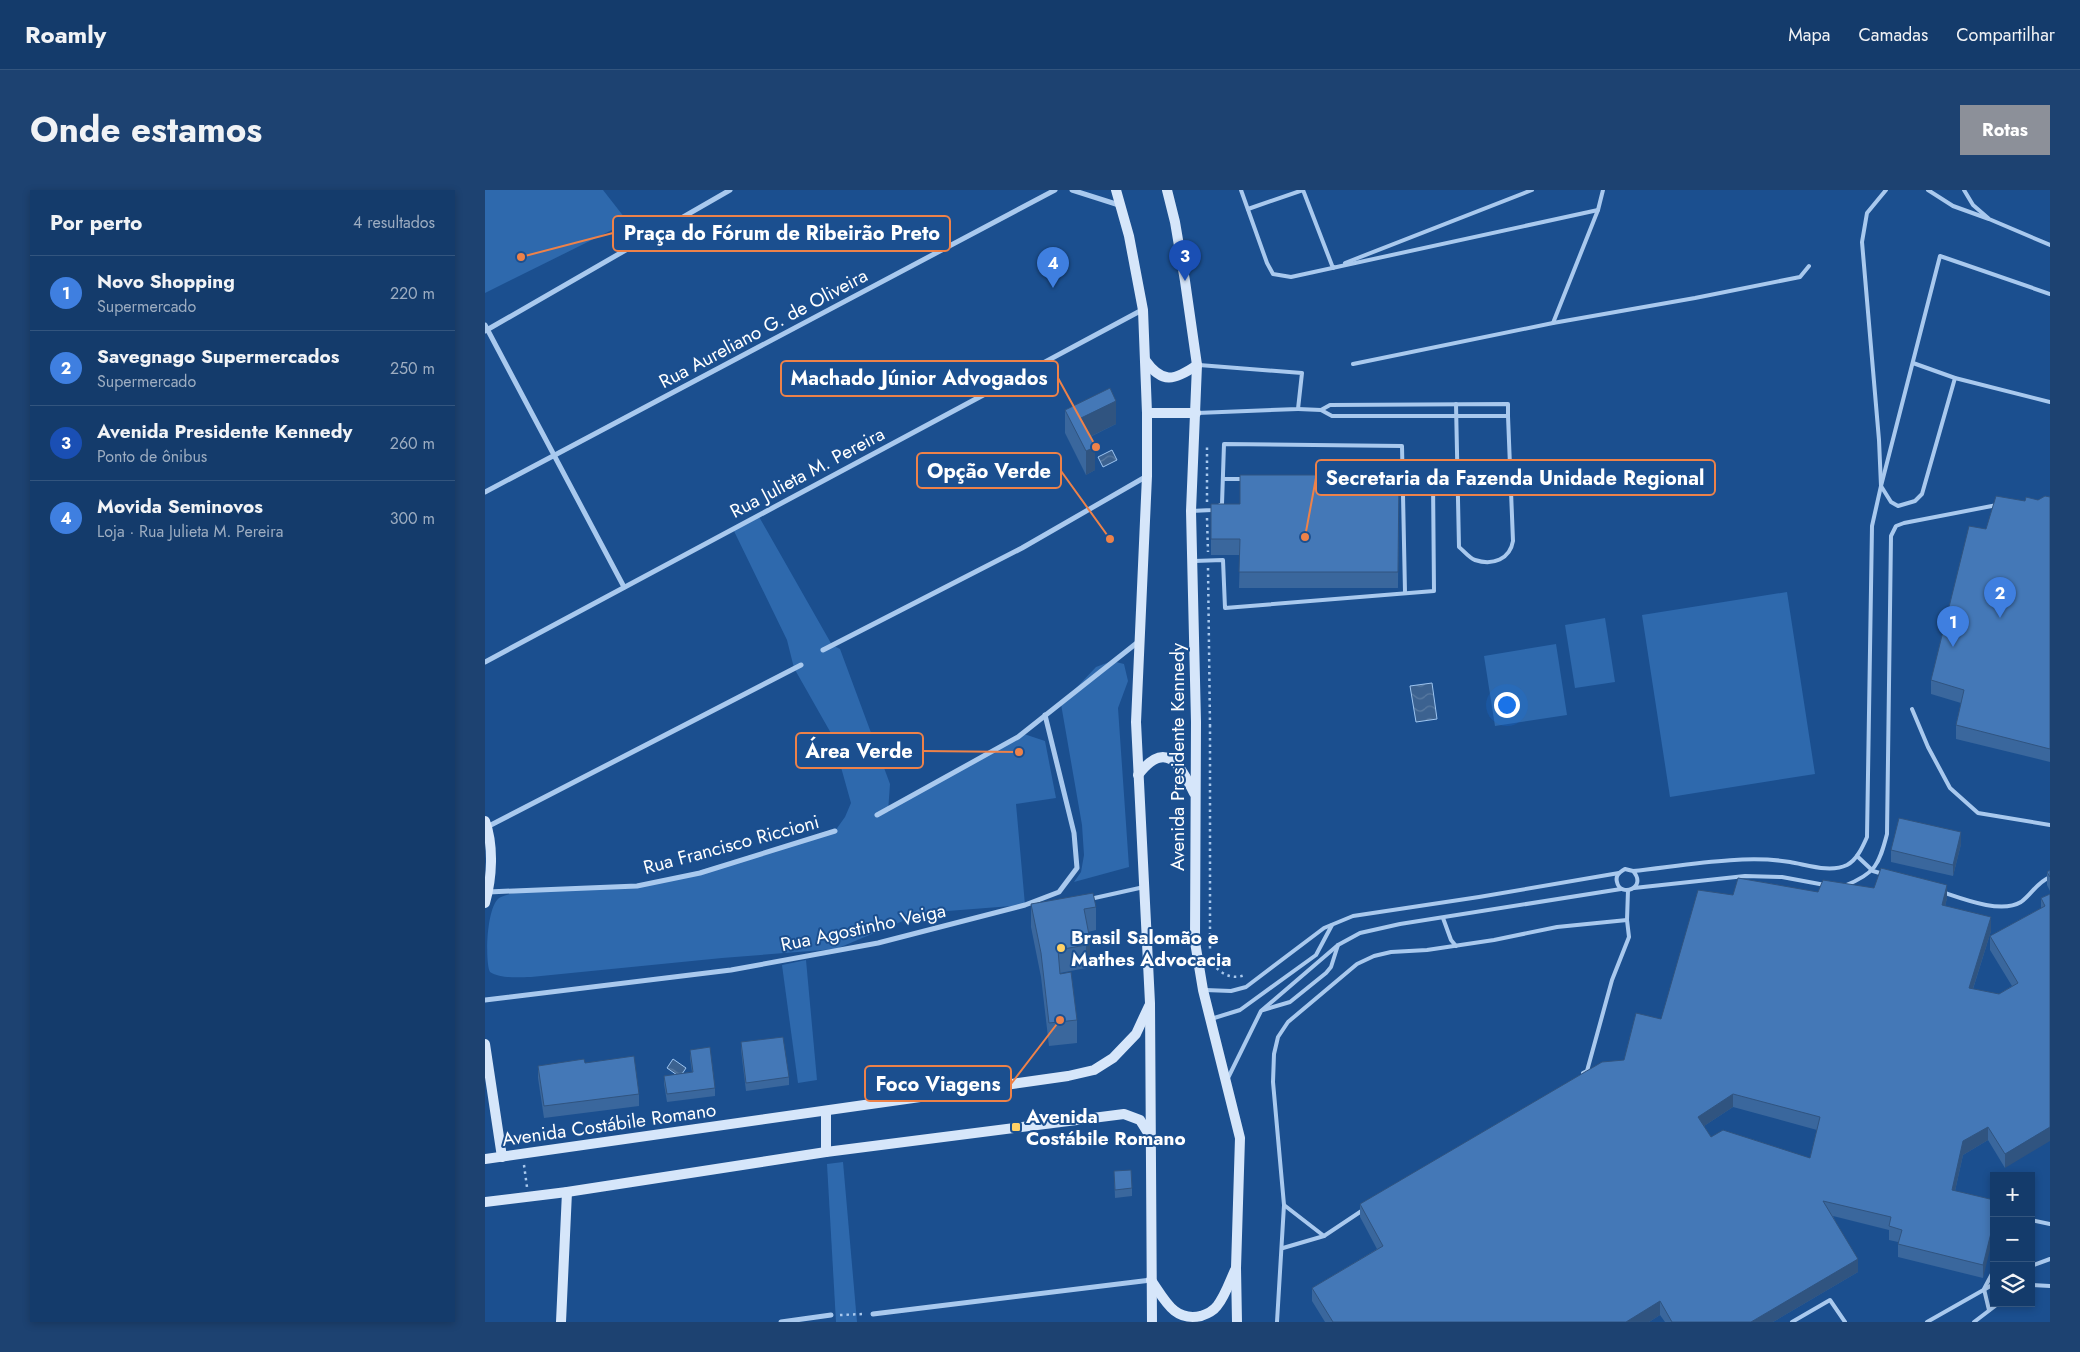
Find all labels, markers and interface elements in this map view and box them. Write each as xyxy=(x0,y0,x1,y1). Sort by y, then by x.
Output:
text: Roamly xyxy=(25,17,106,52)
text: Mapa xyxy=(1788,22,1830,48)
text: Camadas xyxy=(1858,22,1928,48)
text: Compartilhar xyxy=(1956,22,2055,48)
text: Onde estamos xyxy=(30,105,262,155)
button: Rotas xyxy=(1960,105,2050,155)
text: Por perto xyxy=(50,208,142,238)
text: 4 resultados xyxy=(353,211,435,234)
callout: Praça do Fórum de Ribeirão Preto xyxy=(613,216,950,251)
text: Praça do Fórum de Ribeirão Preto xyxy=(624,219,940,248)
pin: 3 xyxy=(1169,240,1201,281)
pin: 4 xyxy=(1037,247,1069,288)
street label: Rua Aureliano G. de Oliveira xyxy=(654,262,872,395)
text: Novo Shopping xyxy=(97,268,235,295)
text: 1 xyxy=(62,282,70,305)
text: 220 m xyxy=(390,282,435,305)
text: Supermercado xyxy=(97,295,196,318)
text: Savegnago Supermercados xyxy=(97,343,339,370)
text: 2 xyxy=(61,357,71,380)
text: 250 m xyxy=(390,357,435,380)
callout: Machado Júnior Advogados xyxy=(781,361,1058,396)
text: Machado Júnior Advogados xyxy=(790,364,1048,393)
text: Supermercado xyxy=(97,370,196,393)
text: Avenida Presidente Kennedy xyxy=(97,418,352,445)
street label: Rua Julieta M. Pereira xyxy=(725,420,889,525)
text: 3 xyxy=(61,432,71,455)
text: 260 m xyxy=(390,432,435,455)
text: Ponto de ônibus xyxy=(97,445,207,468)
callout: Opção Verde xyxy=(917,453,1061,488)
text: Opção Verde xyxy=(927,457,1051,486)
callout: Secretaria da Fazenda Unidade Regional xyxy=(1316,460,1715,495)
text: Secretaria da Fazenda Unidade Regional xyxy=(1325,464,1705,493)
text: Movida Seminovos xyxy=(97,493,263,520)
text: 4 xyxy=(60,507,72,530)
text: 300 m xyxy=(390,507,435,530)
text: Loja · Rua Julieta M. Pereira xyxy=(97,520,283,543)
pin: 2 xyxy=(1984,577,2016,618)
pin: 1 xyxy=(1937,606,1969,647)
street label: Avenida Presidente Kennedy xyxy=(1164,642,1191,871)
your location xyxy=(1494,692,1520,718)
callout: Área Verde xyxy=(796,733,923,768)
text: Área Verde xyxy=(804,736,913,766)
street label: Rua Francisco Riccioni xyxy=(640,808,822,881)
street label: Rua Agostinho Veiga xyxy=(778,897,948,958)
place label: Brasil Salomão e Mathes Advocacia xyxy=(1071,924,1231,973)
marker: Brasil Salomão e Mathes Advocacia xyxy=(1055,942,1067,954)
callout: Foco Viagens xyxy=(865,1066,1011,1101)
text: Foco Viagens xyxy=(875,1070,1001,1099)
street label: Avenida Costábile Romano xyxy=(500,1096,718,1153)
place label: Avenida Costábile Romano xyxy=(1025,1103,1186,1152)
marker: Avenida Costábile Romano xyxy=(1010,1121,1022,1133)
map controls xyxy=(1990,1172,2035,1307)
button: + xyxy=(1990,1172,2035,1217)
button: − xyxy=(1990,1217,2035,1262)
button: layers xyxy=(1990,1262,2035,1307)

